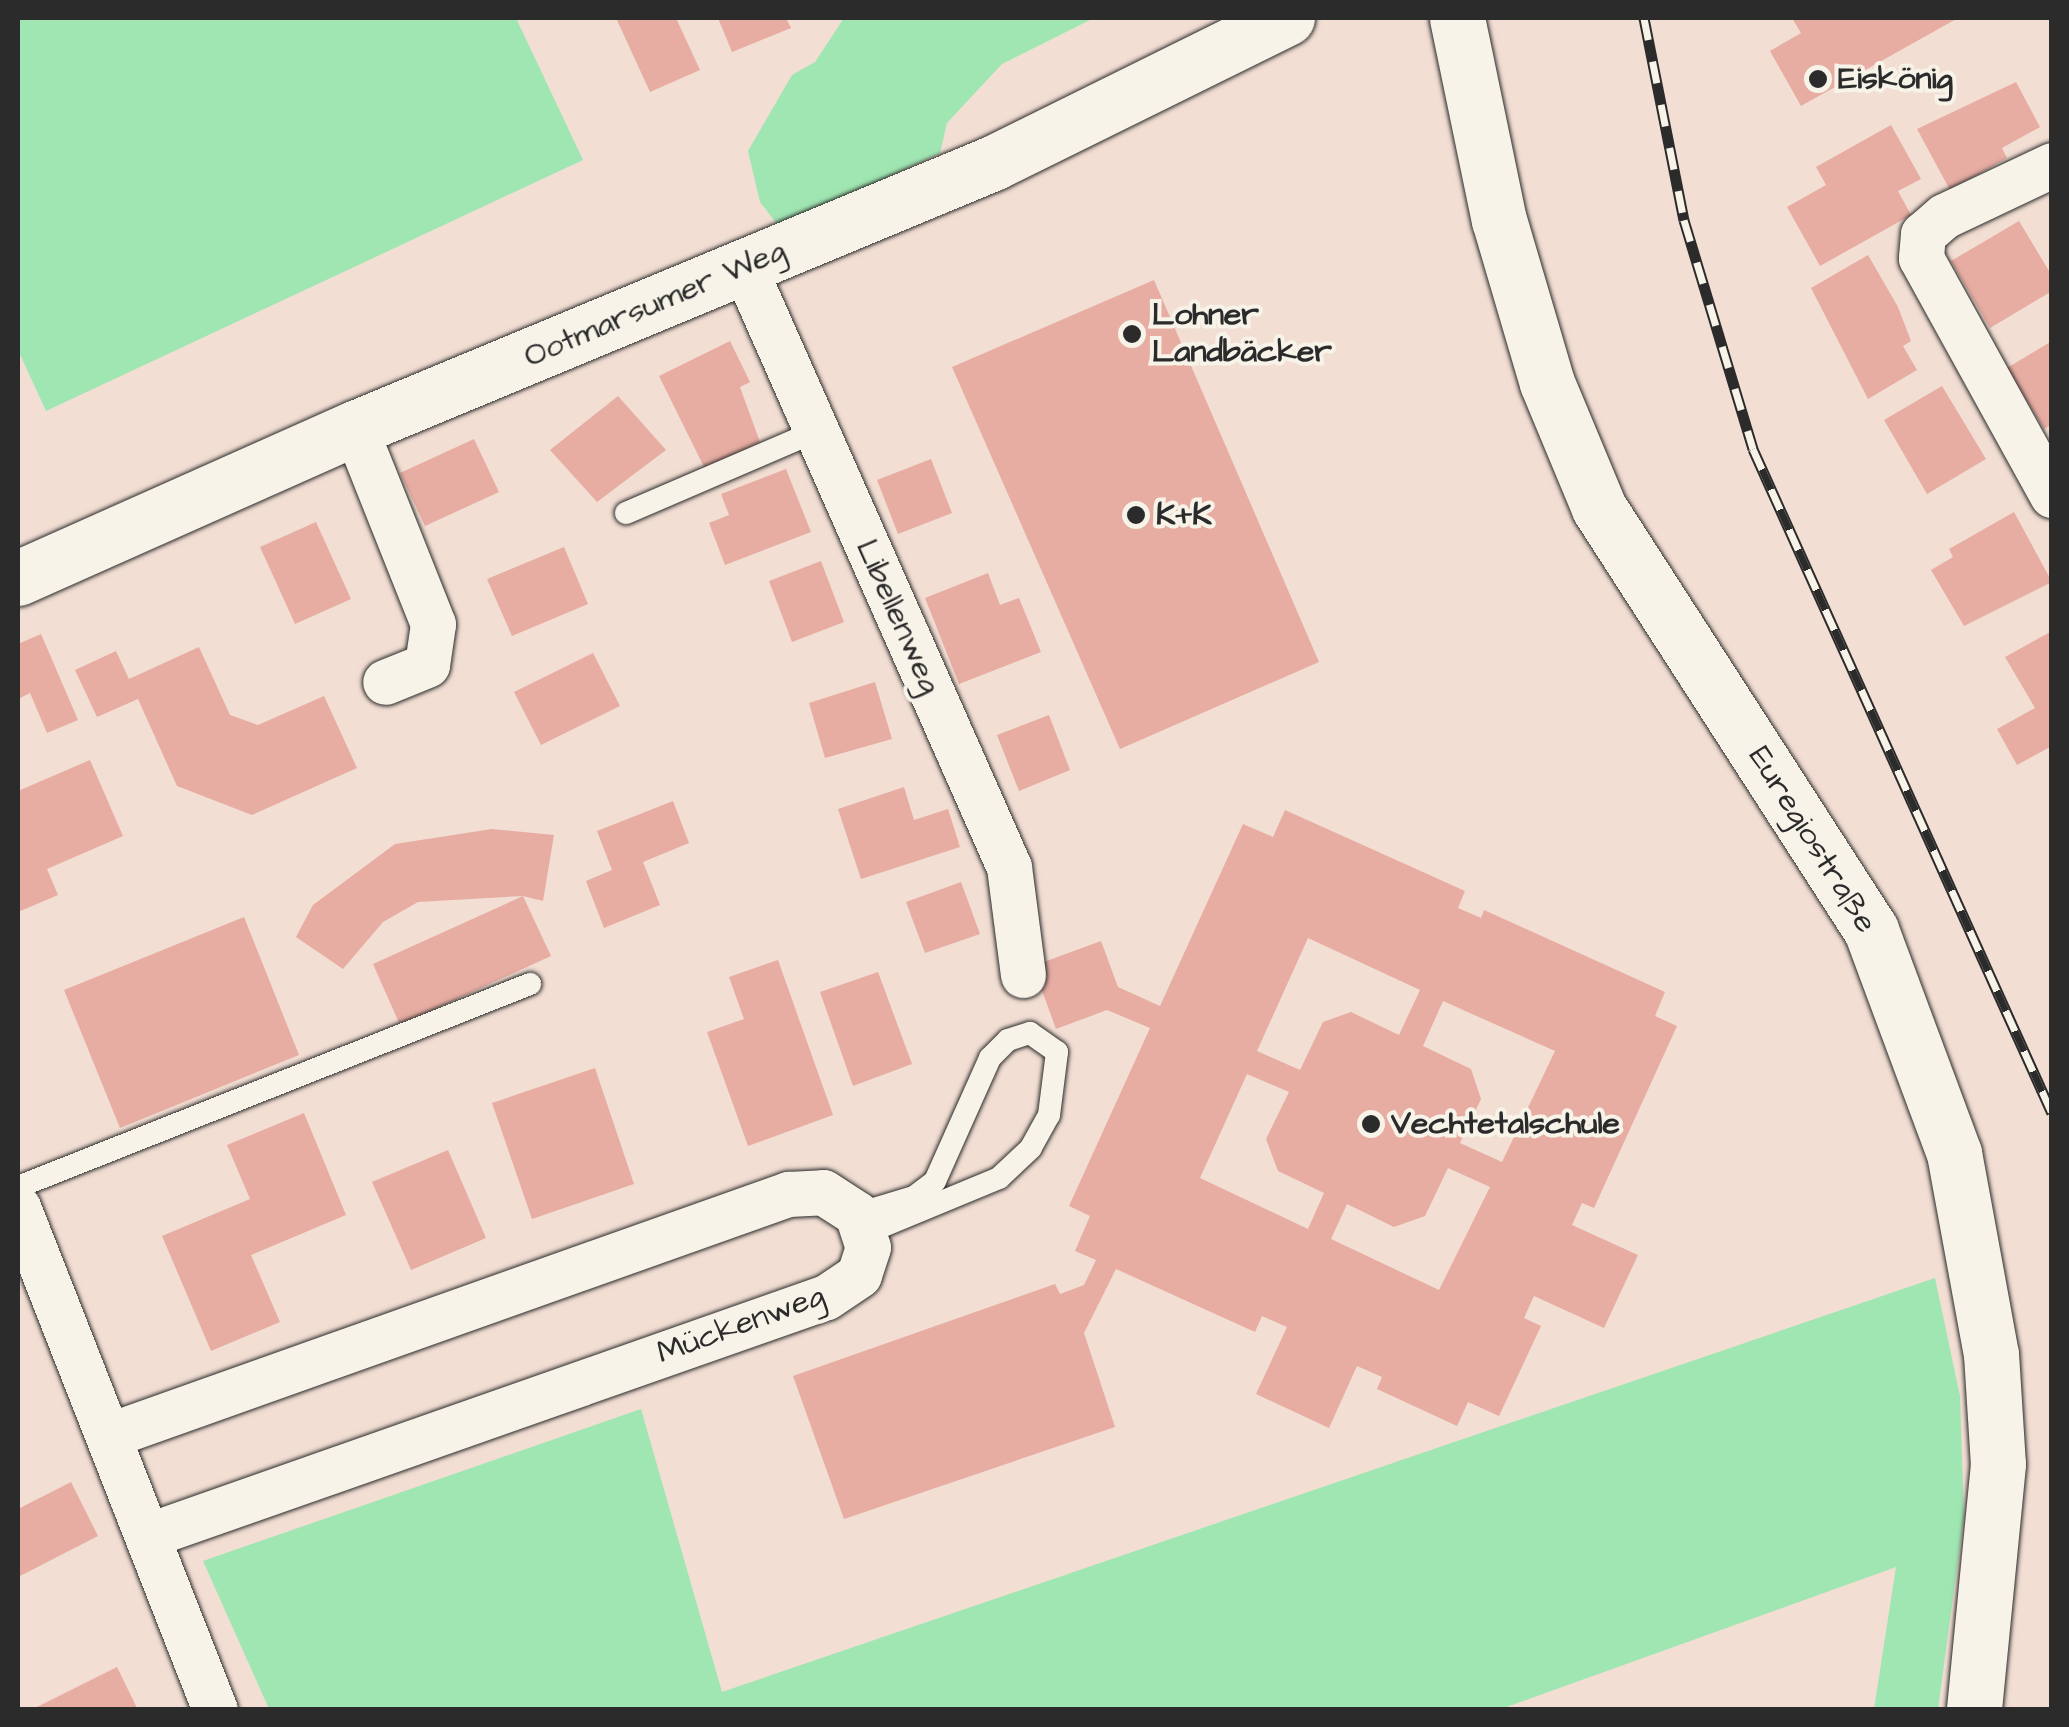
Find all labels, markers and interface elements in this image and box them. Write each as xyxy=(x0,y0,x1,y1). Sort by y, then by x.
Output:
place label: Eiskönig xyxy=(1838,60,1953,98)
marker: Eiskönig xyxy=(1807,68,1829,90)
street label: Ootmarsumer Weg xyxy=(519,232,791,376)
place label: Lohner Landbäcker xyxy=(1152,297,1332,372)
marker: Lohner Landbäcker xyxy=(1121,323,1143,345)
place label: K+K xyxy=(1156,496,1212,534)
marker: K+K xyxy=(1125,504,1147,526)
street label: Libellenweg xyxy=(847,534,949,700)
street label: Euregiostraße xyxy=(1739,740,1885,940)
place label: Vechtetalschule xyxy=(1391,1105,1620,1143)
marker: Vechtetalschule xyxy=(1360,1113,1382,1135)
street label: Mückenweg xyxy=(652,1277,830,1373)

